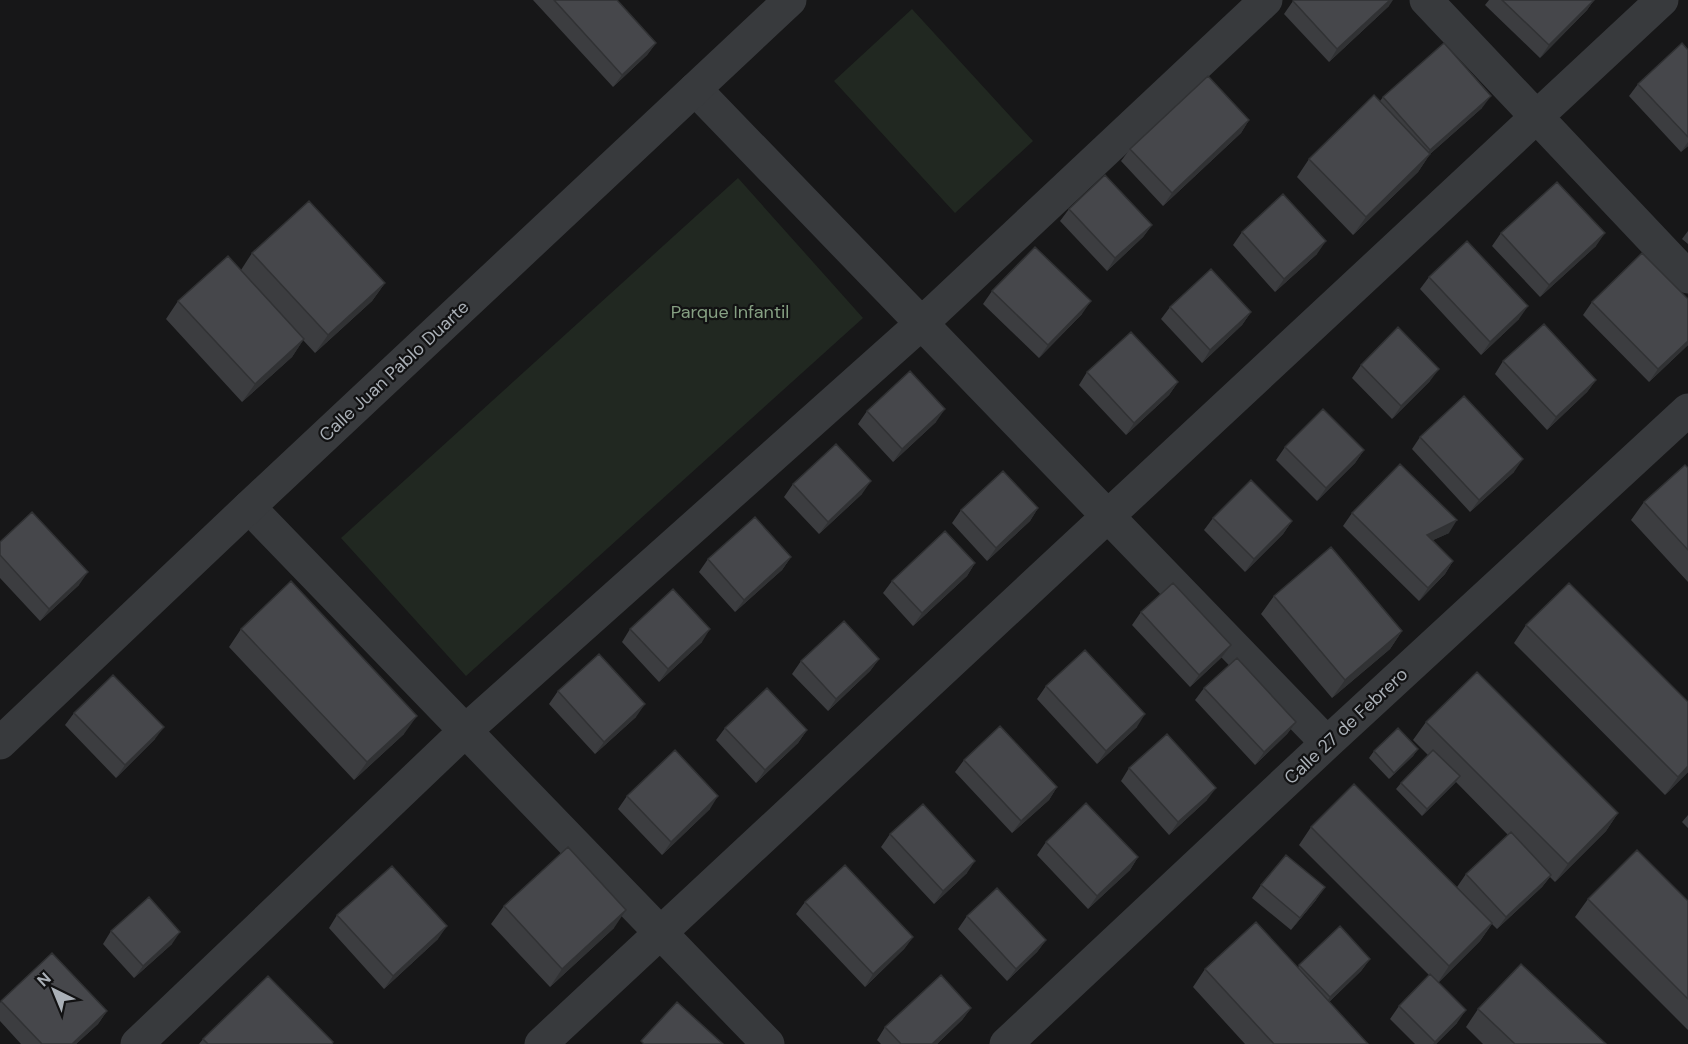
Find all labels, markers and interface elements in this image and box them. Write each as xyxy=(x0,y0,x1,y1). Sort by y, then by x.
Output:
street label: Calle Juan Pablo Duarte xyxy=(314,295,474,447)
park label: Parque Infantil xyxy=(671,300,789,324)
street label: Calle 27 de Febrero xyxy=(1279,662,1413,790)
north arrow xyxy=(24,960,84,1020)
text: N xyxy=(33,968,56,991)

